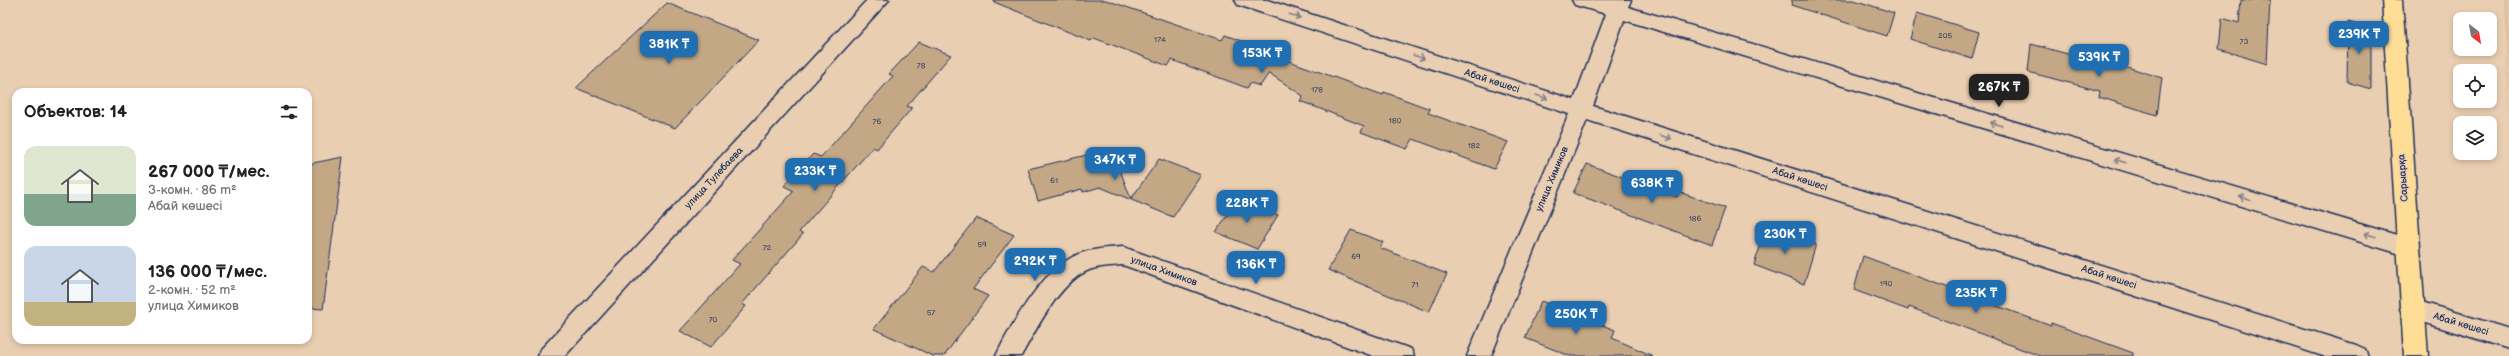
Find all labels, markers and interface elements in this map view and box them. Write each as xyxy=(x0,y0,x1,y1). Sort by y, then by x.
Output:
north arrow xyxy=(2453,12,2497,56)
map controls xyxy=(2453,12,2497,160)
one-way arrow xyxy=(1289,13,1301,21)
pin: 239K ₸ xyxy=(2326,21,2392,55)
text: 239K ₸ xyxy=(2338,26,2380,42)
pin: 381K ₸ xyxy=(636,31,702,65)
house number: 205 xyxy=(1938,31,1952,40)
house number: 174 xyxy=(1154,35,1166,44)
text: 381K ₸ xyxy=(649,36,689,52)
house number: 73 xyxy=(2240,37,2248,46)
pin: 153K ₸ xyxy=(1229,40,1295,74)
pin: 539K ₸ xyxy=(2066,44,2132,78)
text: 153K ₸ xyxy=(1242,45,1282,61)
text: 539K ₸ xyxy=(2078,49,2120,65)
one-way arrow xyxy=(1412,54,1425,61)
house number: 78 xyxy=(917,61,926,70)
button: locate xyxy=(2453,64,2497,108)
street label: Абай көшесі xyxy=(1462,66,1521,96)
pin: 267K ₸ xyxy=(1966,74,2032,108)
text: 267K ₸ xyxy=(1978,79,2020,95)
house number: 178 xyxy=(1311,85,1323,94)
one-way arrow xyxy=(1536,94,1549,101)
icon: filters xyxy=(278,101,300,123)
text: Объектов: 14 xyxy=(24,102,127,122)
house number: 180 xyxy=(1389,116,1402,125)
button: layers xyxy=(2453,116,2497,160)
house number: 76 xyxy=(873,117,882,126)
one-way arrow xyxy=(1990,120,2003,127)
one-way arrow xyxy=(1659,134,1672,141)
house number: 182 xyxy=(1468,141,1481,150)
street label: улица Химиков xyxy=(1533,144,1571,213)
street label: улица Тулебаева xyxy=(682,145,746,211)
pin: 347K ₸ xyxy=(1082,147,1148,181)
text: 347K ₸ xyxy=(1094,152,1136,168)
street label: Сарыарқа xyxy=(2395,154,2411,202)
one-way arrow xyxy=(2114,157,2127,164)
pin: 233K ₸ xyxy=(782,158,848,192)
icon: home xyxy=(56,162,104,210)
text: 267 000 ₸/мес. xyxy=(148,162,269,182)
text: 233K ₸ xyxy=(794,163,836,179)
street label: Абай көшесі xyxy=(1770,164,1829,194)
pin: 638K ₸ xyxy=(1619,170,1685,204)
text: 638K ₸ xyxy=(1631,175,1673,191)
house number: 61 xyxy=(1050,176,1058,185)
text: 3-комн. · 86 m² xyxy=(148,182,237,198)
pin: 228K ₸ xyxy=(1214,190,1280,224)
one-way arrow xyxy=(2239,194,2252,201)
text: 228K ₸ xyxy=(1226,195,1268,211)
text: Абай көшесі xyxy=(148,198,222,214)
house number: 186 xyxy=(1689,214,1701,223)
pin: 230K ₸ xyxy=(1752,221,1818,255)
text: 230K ₸ xyxy=(1764,226,1806,242)
one-way arrow xyxy=(2363,231,2376,238)
house number: 59 xyxy=(977,240,987,249)
house number: 72 xyxy=(763,243,772,252)
pin: 292K ₸ xyxy=(1002,248,1068,282)
pin: 136K ₸ xyxy=(1223,251,1289,285)
house number: 69 xyxy=(1351,252,1361,261)
text: 292K ₸ xyxy=(1014,253,1056,269)
street label: улица Химиков xyxy=(1129,253,1200,289)
text: 136K ₸ xyxy=(1236,256,1276,272)
icon: home xyxy=(56,262,104,310)
text: 136 000 ₸/мес. xyxy=(148,262,267,282)
street label: Абай көшесі xyxy=(2079,262,2138,292)
house number: 190 xyxy=(1880,279,1893,288)
house number: 71 xyxy=(1411,280,1419,289)
pin: 235K ₸ xyxy=(1943,280,2009,314)
text: 2-комн. · 52 m² xyxy=(148,282,236,298)
text: 235K ₸ xyxy=(1955,285,1997,301)
text: улица Химиков xyxy=(148,298,239,314)
pin: 250K ₸ xyxy=(1543,301,1609,335)
text: 250K ₸ xyxy=(1555,306,1597,322)
house number: 57 xyxy=(927,308,935,317)
street label: Абай көшесі xyxy=(2431,310,2490,338)
house number: 70 xyxy=(709,315,718,324)

